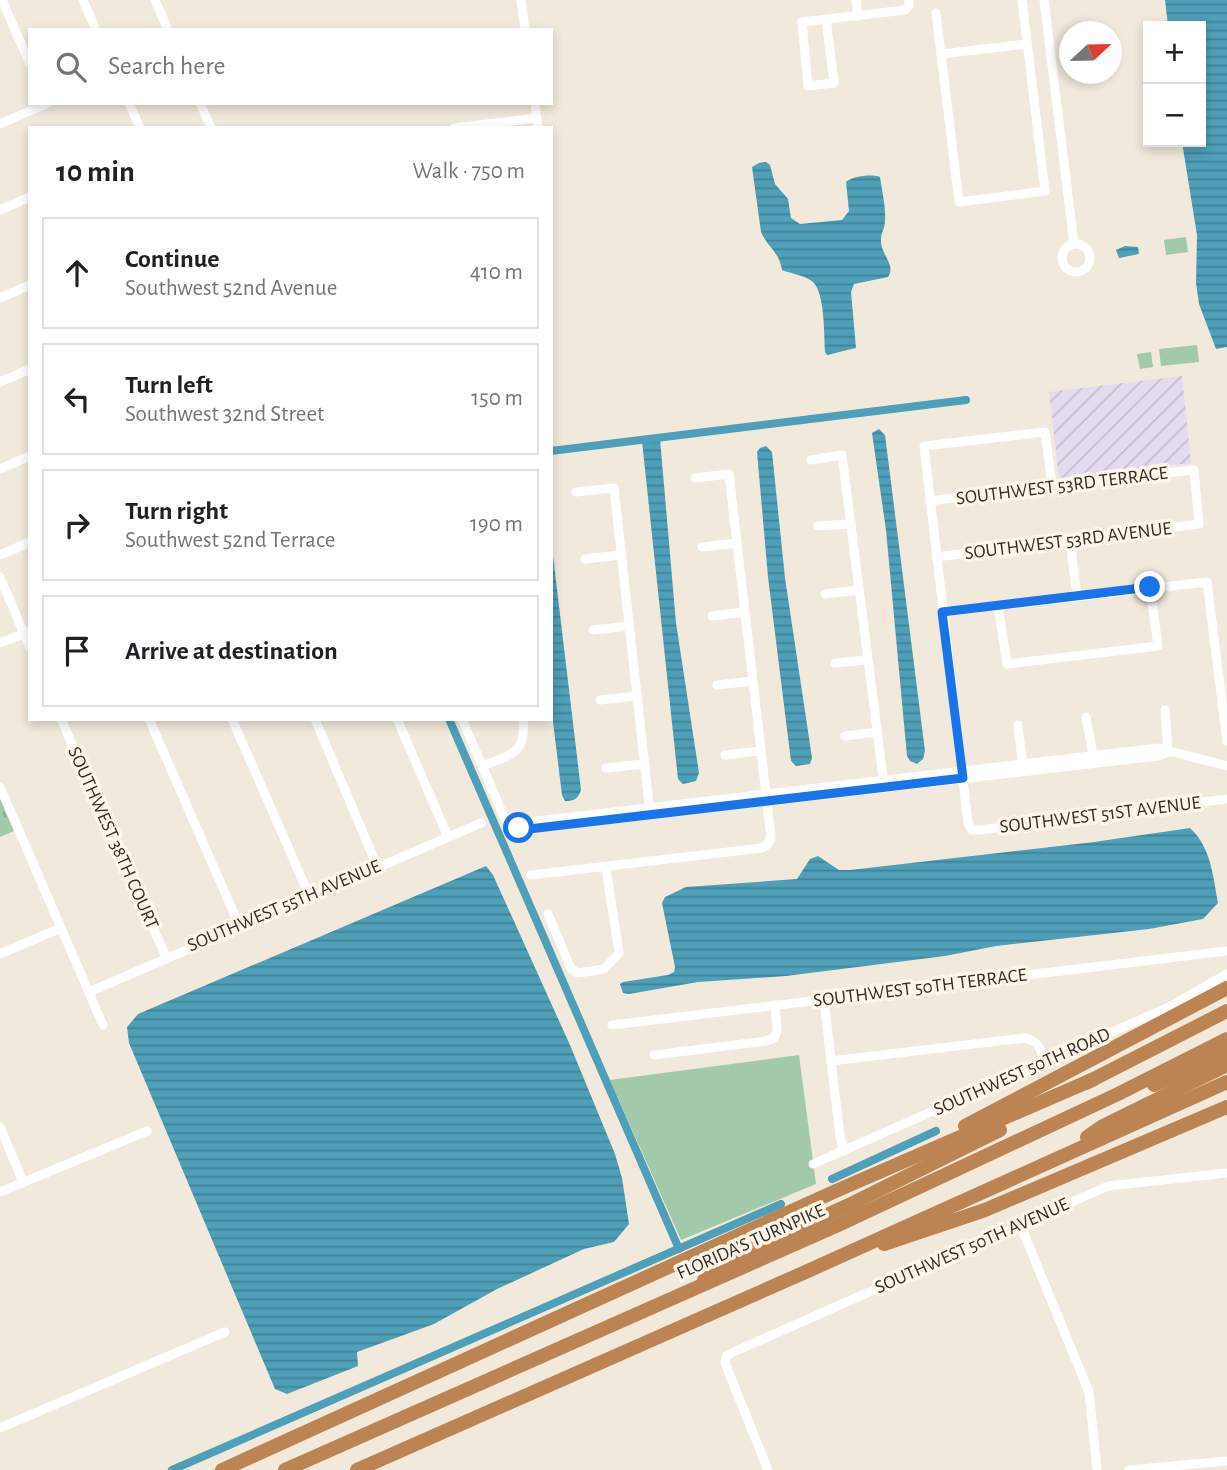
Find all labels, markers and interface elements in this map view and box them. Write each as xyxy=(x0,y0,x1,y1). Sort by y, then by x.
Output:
north arrow xyxy=(1059,21,1122,84)
map controls xyxy=(1143,21,1206,147)
button: + xyxy=(1143,21,1206,84)
search box xyxy=(28,28,553,105)
icon: search xyxy=(52,48,90,86)
text: Search here xyxy=(108,53,226,79)
button: − xyxy=(1143,84,1206,147)
text: 10 min xyxy=(56,157,135,187)
text: Walk · 750 m xyxy=(413,160,525,183)
text: Continue xyxy=(125,246,220,272)
icon: ahead xyxy=(58,254,96,292)
text: 410 m xyxy=(470,261,523,284)
text: Southwest 52nd Avenue xyxy=(125,277,337,300)
text: Turn left xyxy=(125,372,213,398)
icon: left xyxy=(58,380,96,418)
text: 150 m xyxy=(471,387,523,410)
text: Southwest 32nd Street xyxy=(125,403,324,426)
street label: SOUTHWEST 53RD TERRACE xyxy=(955,464,1169,508)
text: Turn right xyxy=(125,498,228,524)
icon: right xyxy=(58,506,96,544)
text: 190 m xyxy=(470,513,523,536)
street label: SOUTHWEST 53RD AVENUE xyxy=(963,519,1173,563)
text: Southwest 52nd Terrace xyxy=(125,529,335,552)
route end xyxy=(1134,571,1165,602)
icon: arrive xyxy=(58,632,96,670)
text: Arrive at destination xyxy=(125,638,338,664)
street label: SOUTHWEST 38TH COURT xyxy=(64,744,162,932)
street label: SOUTHWEST 51ST AVENUE xyxy=(998,793,1202,837)
route start xyxy=(503,812,534,843)
street label: SOUTHWEST 55TH AVENUE xyxy=(185,857,383,955)
street label: SOUTHWEST 50TH TERRACE xyxy=(812,965,1028,1011)
street label: SOUTHWEST 50TH ROAD xyxy=(931,1024,1113,1120)
street label: SOUTHWEST 50TH AVENUE xyxy=(872,1195,1072,1297)
street label: FLORIDA'S TURNPIKE xyxy=(674,1201,828,1283)

